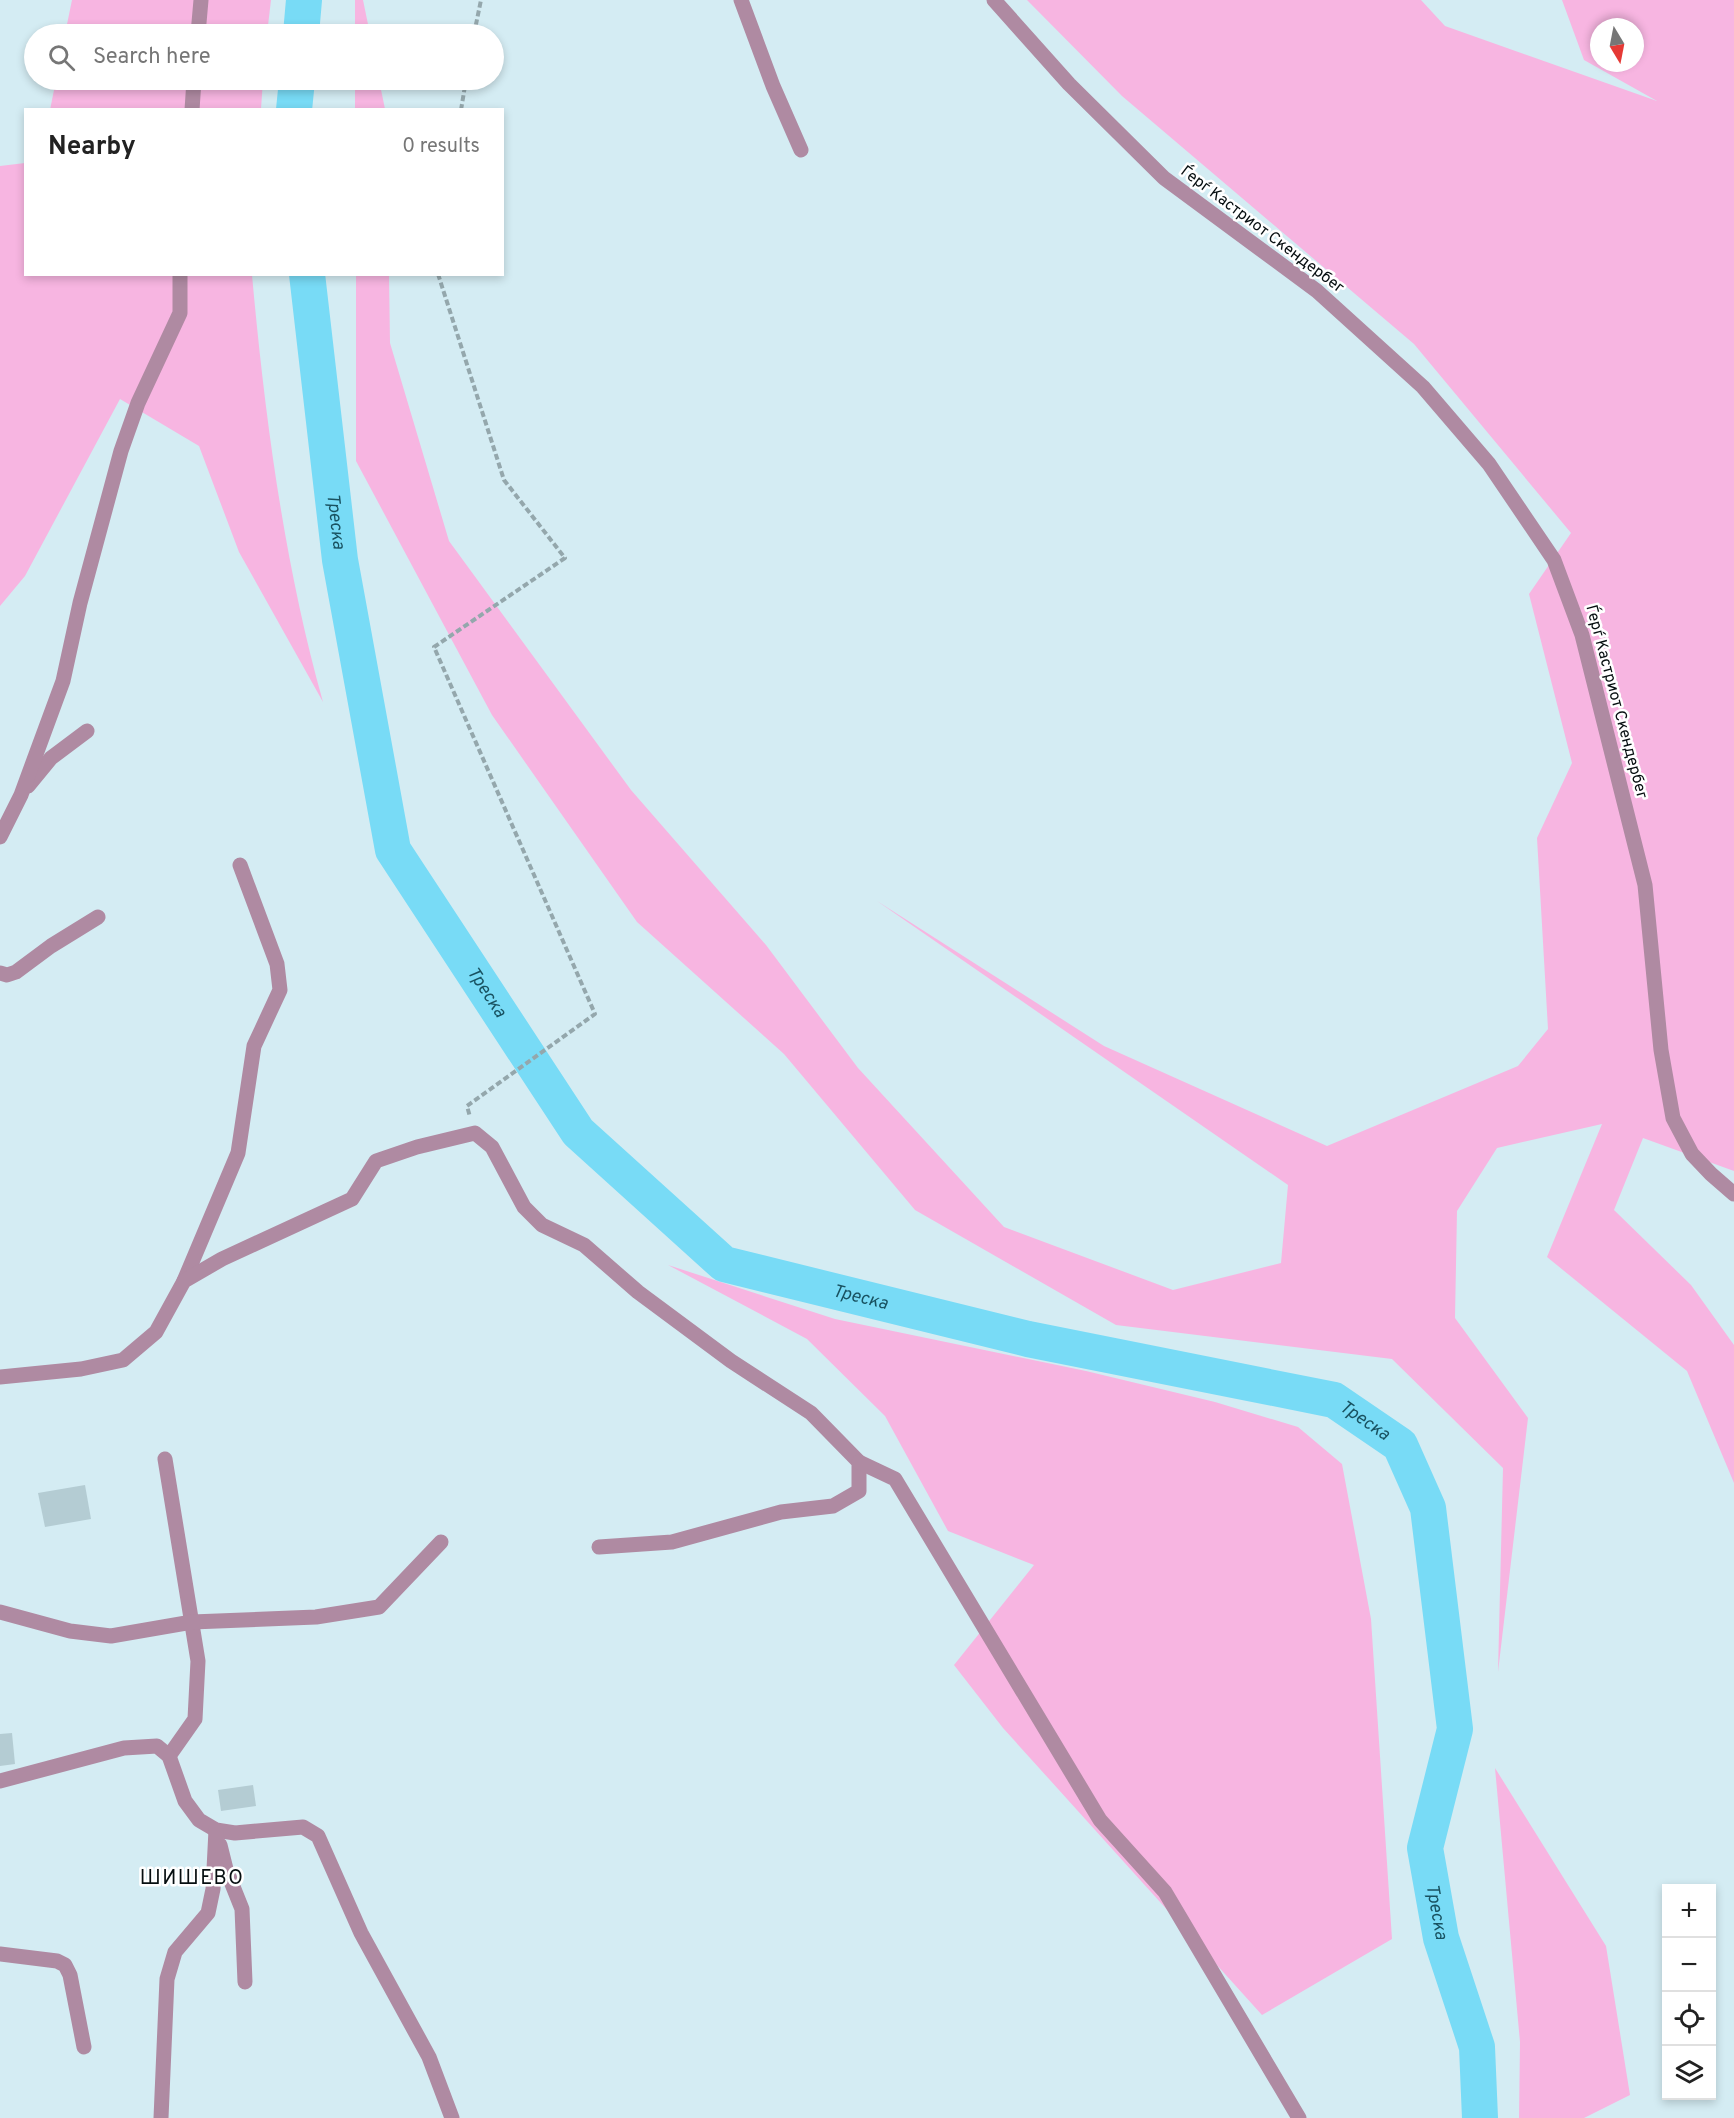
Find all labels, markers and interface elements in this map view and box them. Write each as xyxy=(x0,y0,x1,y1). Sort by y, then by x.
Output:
north arrow xyxy=(1590,18,1644,72)
search box xyxy=(24,24,504,90)
icon: search xyxy=(45,41,78,74)
text: Search here xyxy=(93,44,211,71)
text: Nearby xyxy=(48,131,136,164)
text: 0 results xyxy=(402,134,480,160)
street label: Ѓерѓ Кастриот Скендербег xyxy=(1176,160,1349,298)
water label: Треска xyxy=(321,492,350,551)
street label: Ѓерѓ Кастриот Скендербег xyxy=(1580,602,1654,801)
water label: Треска xyxy=(461,963,512,1023)
water label: Треска xyxy=(830,1280,891,1316)
water label: Треска xyxy=(1335,1396,1395,1447)
district label: ШИШЕВО xyxy=(140,1866,244,1892)
water label: Треска xyxy=(1420,1882,1453,1942)
map controls xyxy=(1662,1884,1716,2100)
button: + xyxy=(1662,1884,1716,1938)
button: − xyxy=(1662,1938,1716,1992)
button: locate xyxy=(1662,1992,1716,2046)
button: layers xyxy=(1662,2046,1716,2100)

